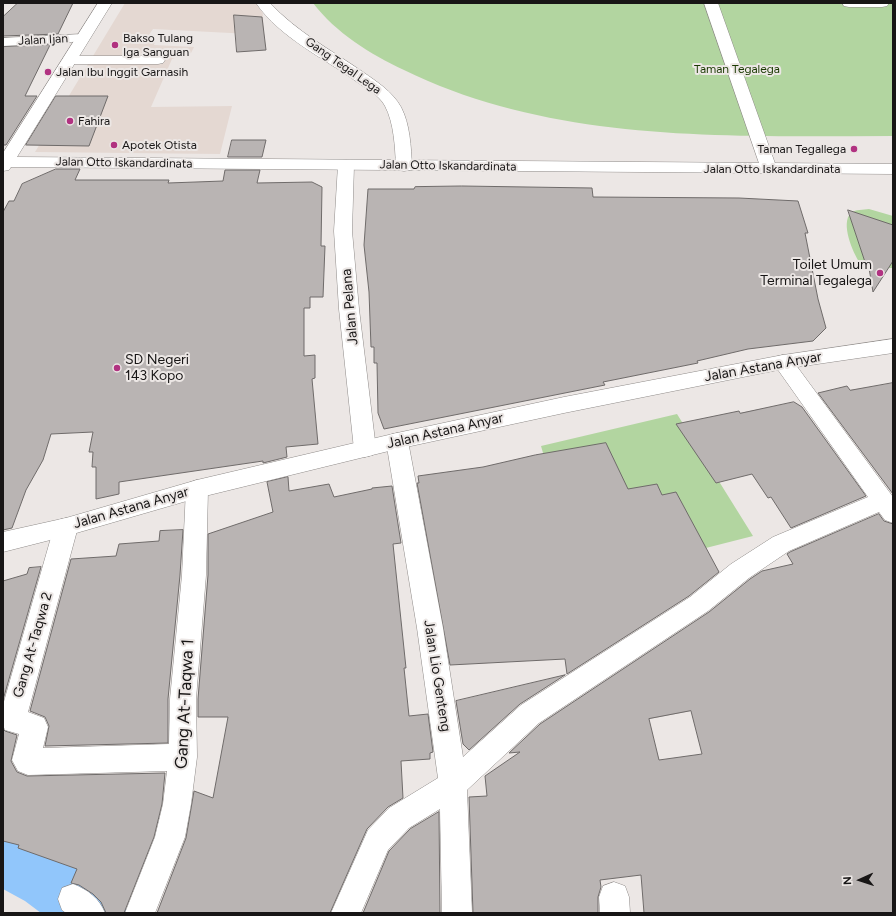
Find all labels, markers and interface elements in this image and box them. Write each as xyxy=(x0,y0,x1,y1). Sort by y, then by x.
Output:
place label: Bakso Tulang Iga Sanguan xyxy=(123,31,193,59)
street label: Jalan Ijan xyxy=(18,32,68,48)
street label: Gang Tegal Lega xyxy=(302,35,384,97)
marker: Bakso Tulang Iga Sanguan xyxy=(110,40,120,50)
park label: Taman Tegalega xyxy=(694,62,780,76)
place label: Jalan Ibu Inggit Garnasih xyxy=(56,65,188,79)
marker: Jalan Ibu Inggit Garnasih xyxy=(43,67,53,77)
place label: Fahira xyxy=(78,114,110,128)
marker: Fahira xyxy=(65,116,75,126)
place label: Apotek Otista xyxy=(122,138,197,152)
marker: Apotek Otista xyxy=(109,140,119,150)
place label: Taman Tegallega xyxy=(757,142,846,156)
marker: Taman Tegallega xyxy=(849,144,859,154)
street label: Jalan Otto Iskandardinata xyxy=(55,155,193,171)
street label: Jalan Otto Iskandardinata xyxy=(379,158,517,174)
street label: Jalan Otto Iskandardinata xyxy=(704,162,840,176)
place label: Toilet Umum Terminal Tegalega xyxy=(760,257,872,290)
street label: Jalan Pelana xyxy=(338,268,362,346)
marker: Toilet Umum Terminal Tegalega xyxy=(875,268,885,278)
street label: Jalan Astana Anyar xyxy=(703,348,823,386)
place label: SD Negeri 143 Kopo xyxy=(125,352,189,384)
marker: SD Negeri 143 Kopo xyxy=(112,363,122,373)
street label: Jalan Astana Anyar xyxy=(385,409,505,453)
street label: Jalan Astana Anyar xyxy=(72,484,190,532)
street label: Gang At-Taqwa 2 xyxy=(10,590,56,700)
street label: Jalan Lio Genteng xyxy=(420,619,454,733)
street label: Gang At-Taqwa 1 xyxy=(171,638,199,770)
north arrow xyxy=(840,860,880,900)
text: N xyxy=(841,876,854,885)

